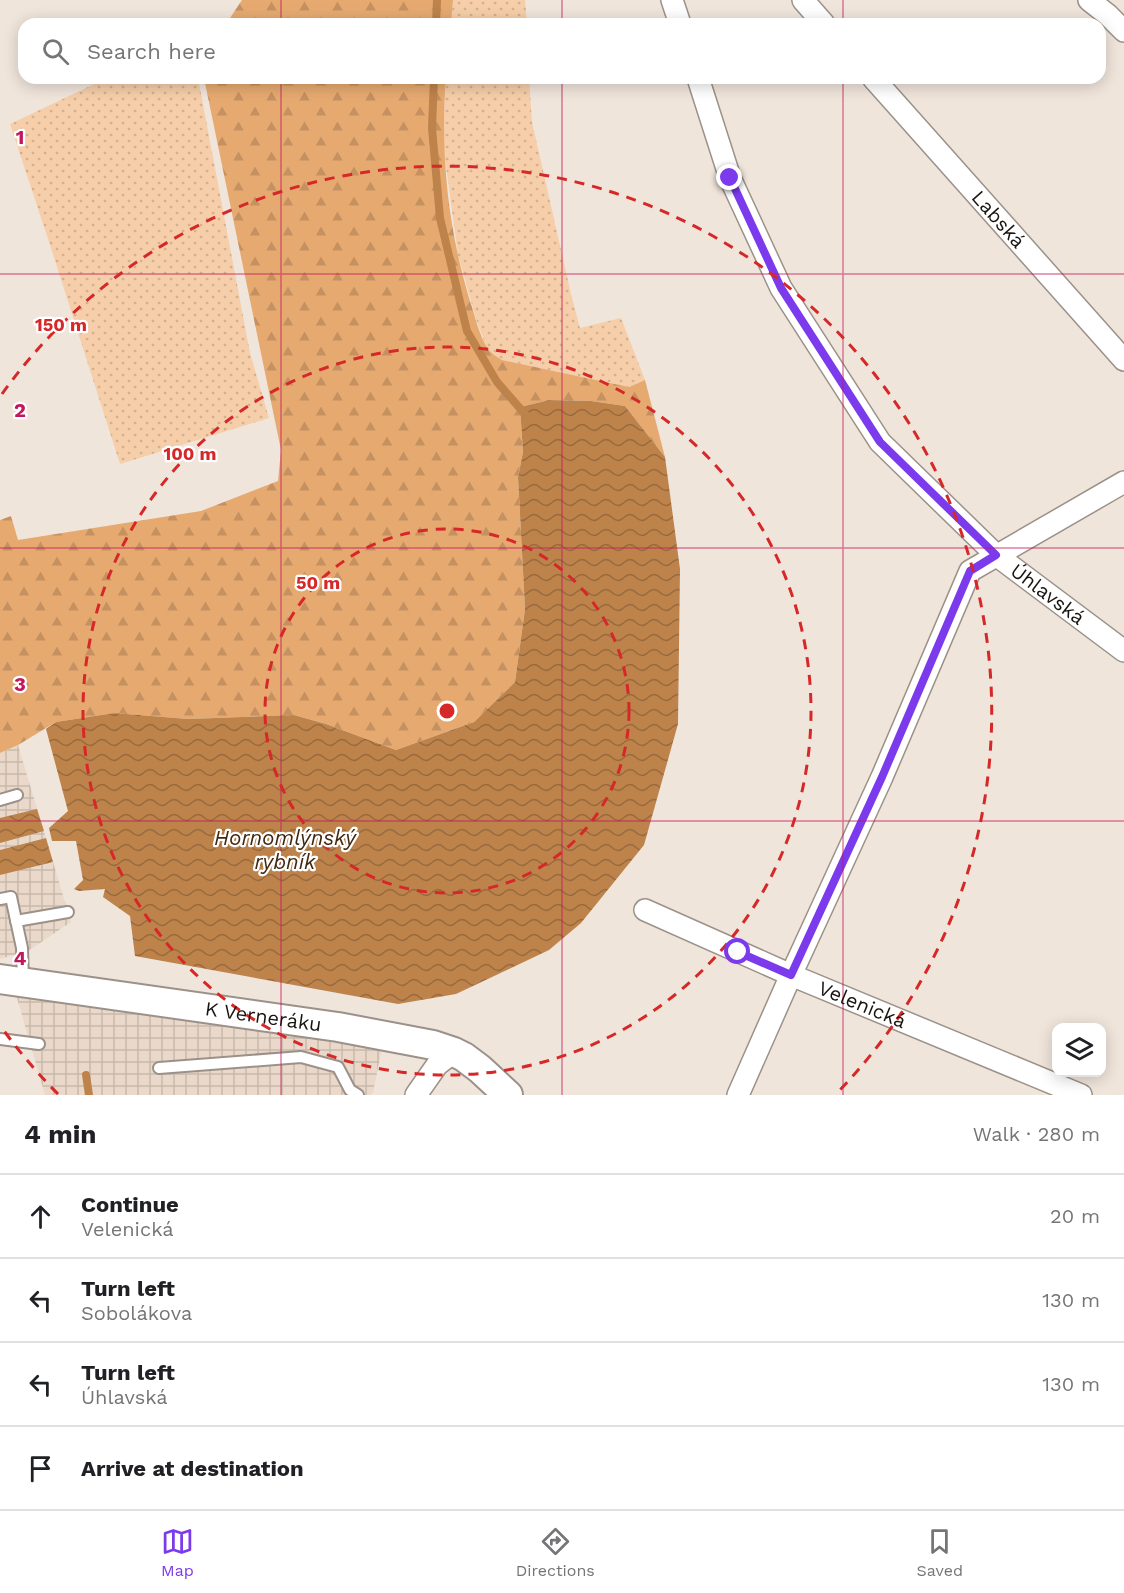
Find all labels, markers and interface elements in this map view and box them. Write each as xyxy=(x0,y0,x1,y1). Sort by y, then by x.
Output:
search box xyxy=(18,18,1106,84)
icon: search xyxy=(39,35,72,68)
text: Search here xyxy=(87,39,216,64)
text: 1 xyxy=(16,125,24,149)
route end xyxy=(716,164,742,190)
street label: Labská xyxy=(967,185,1031,253)
text: 150 m xyxy=(35,314,87,335)
text: 2 xyxy=(14,398,26,422)
text: 100 m xyxy=(163,443,217,464)
street label: Úhlavská xyxy=(1006,558,1090,629)
text: 50 m xyxy=(296,572,340,593)
text: 3 xyxy=(14,672,26,696)
centre of rings xyxy=(437,701,457,721)
water label: Hornomlýnský rybník xyxy=(214,825,357,874)
route start xyxy=(724,938,750,964)
text: 4 xyxy=(14,946,27,970)
street label: Velenická xyxy=(815,976,910,1033)
street label: K Verneráku xyxy=(203,996,323,1037)
map controls xyxy=(1052,1023,1106,1077)
button: layers xyxy=(1052,1023,1106,1077)
text: 4 min xyxy=(24,1119,96,1149)
text: Walk · 280 m xyxy=(973,1122,1100,1146)
text: Continue xyxy=(81,1192,179,1217)
icon: ahead xyxy=(24,1200,57,1233)
text: 20 m xyxy=(1050,1204,1100,1228)
text: Velenická xyxy=(81,1217,174,1241)
text: Turn left xyxy=(81,1276,175,1301)
icon: left xyxy=(24,1284,57,1317)
text: 130 m xyxy=(1042,1288,1100,1312)
text: Sobolákova xyxy=(81,1301,192,1325)
text: Turn left xyxy=(81,1360,175,1385)
icon: left xyxy=(24,1368,57,1401)
text: 130 m xyxy=(1042,1372,1100,1396)
text: Úhlavská xyxy=(81,1385,168,1409)
icon: arrive xyxy=(24,1452,57,1485)
text: Arrive at destination xyxy=(81,1456,304,1481)
tab: Map xyxy=(161,1525,194,1580)
tab: Directions xyxy=(516,1525,595,1580)
tab: Saved xyxy=(917,1525,963,1580)

